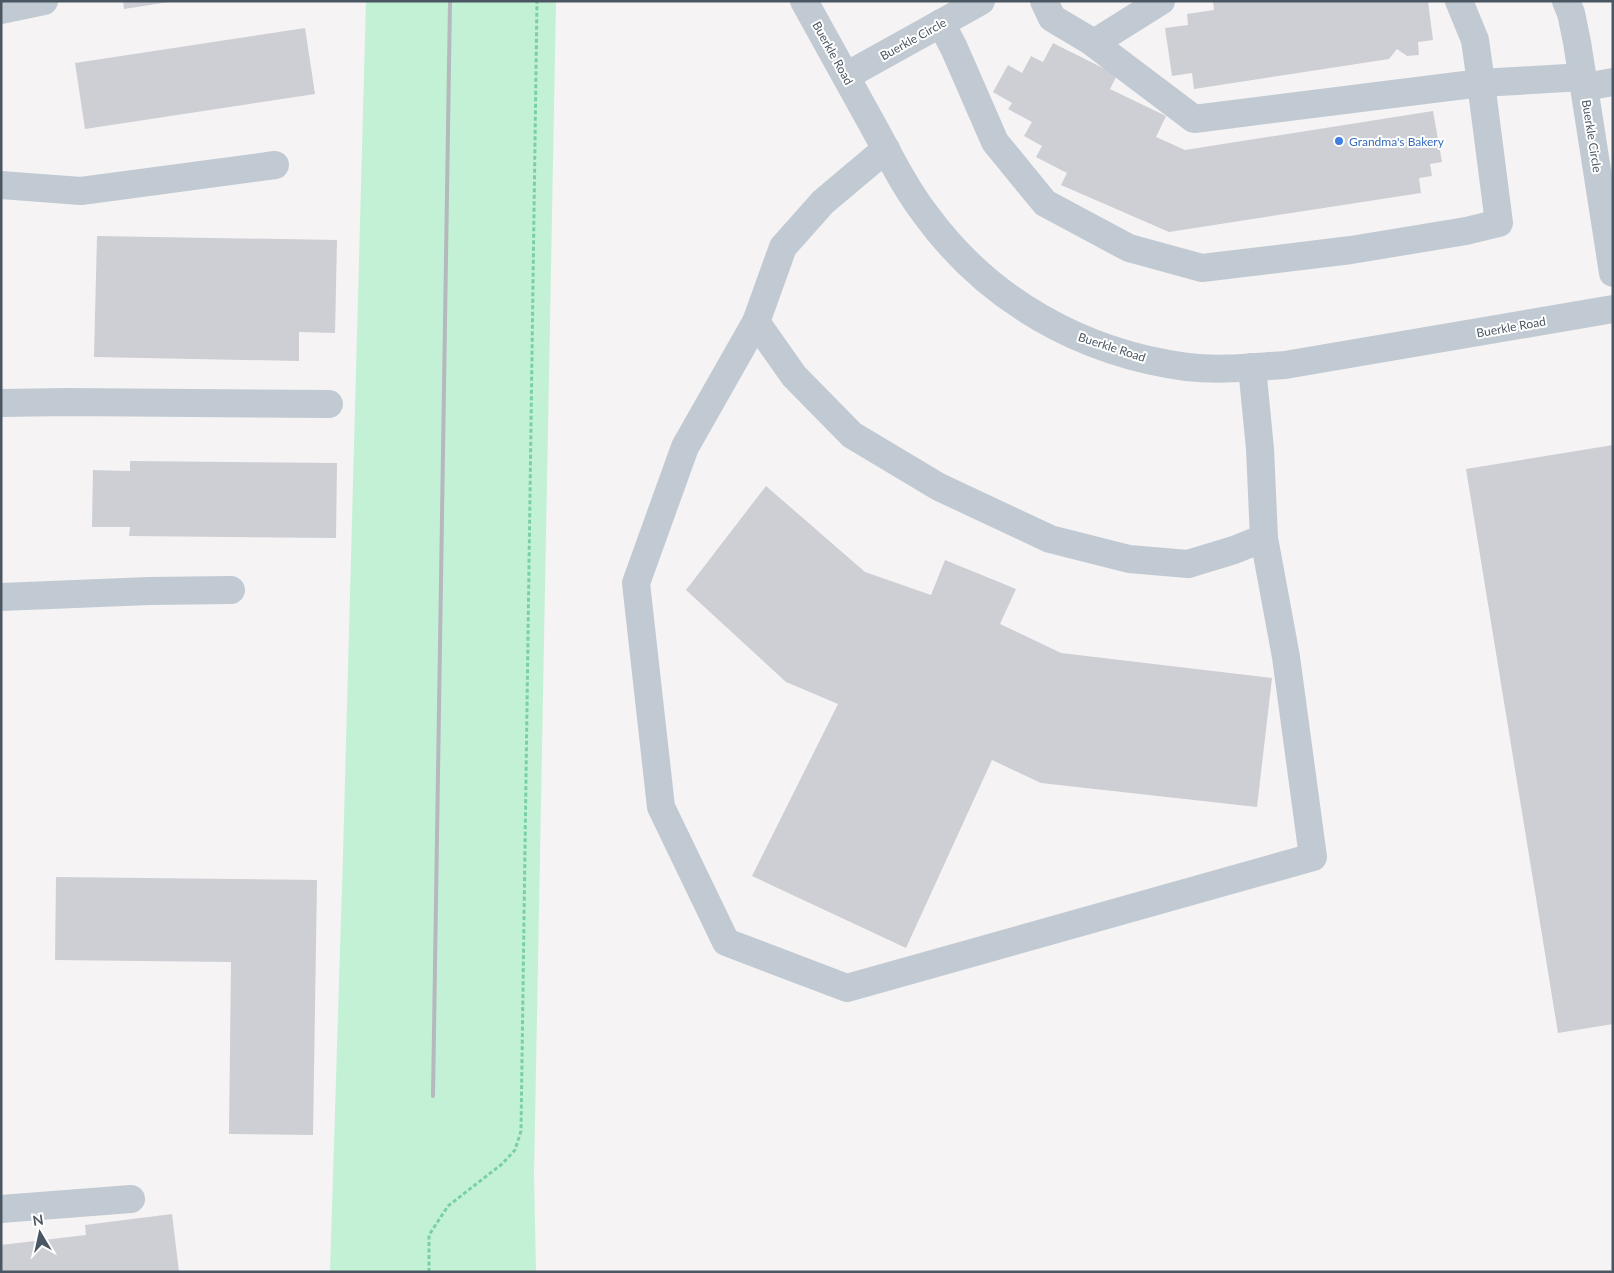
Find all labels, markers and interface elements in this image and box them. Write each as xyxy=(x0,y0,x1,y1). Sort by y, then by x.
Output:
street label: Buerkle Circle xyxy=(877,15,949,63)
street label: Buerkle Road xyxy=(809,19,857,87)
street label: Buerkle Circle xyxy=(1579,99,1605,173)
place label: Grandma's Bakery xyxy=(1349,134,1445,149)
marker: Grandma's Bakery xyxy=(1333,135,1345,147)
street label: Buerkle Road xyxy=(1475,314,1547,340)
street label: Buerkle Road xyxy=(1076,329,1148,365)
north arrow xyxy=(15,1208,65,1258)
text: N xyxy=(31,1210,45,1229)

